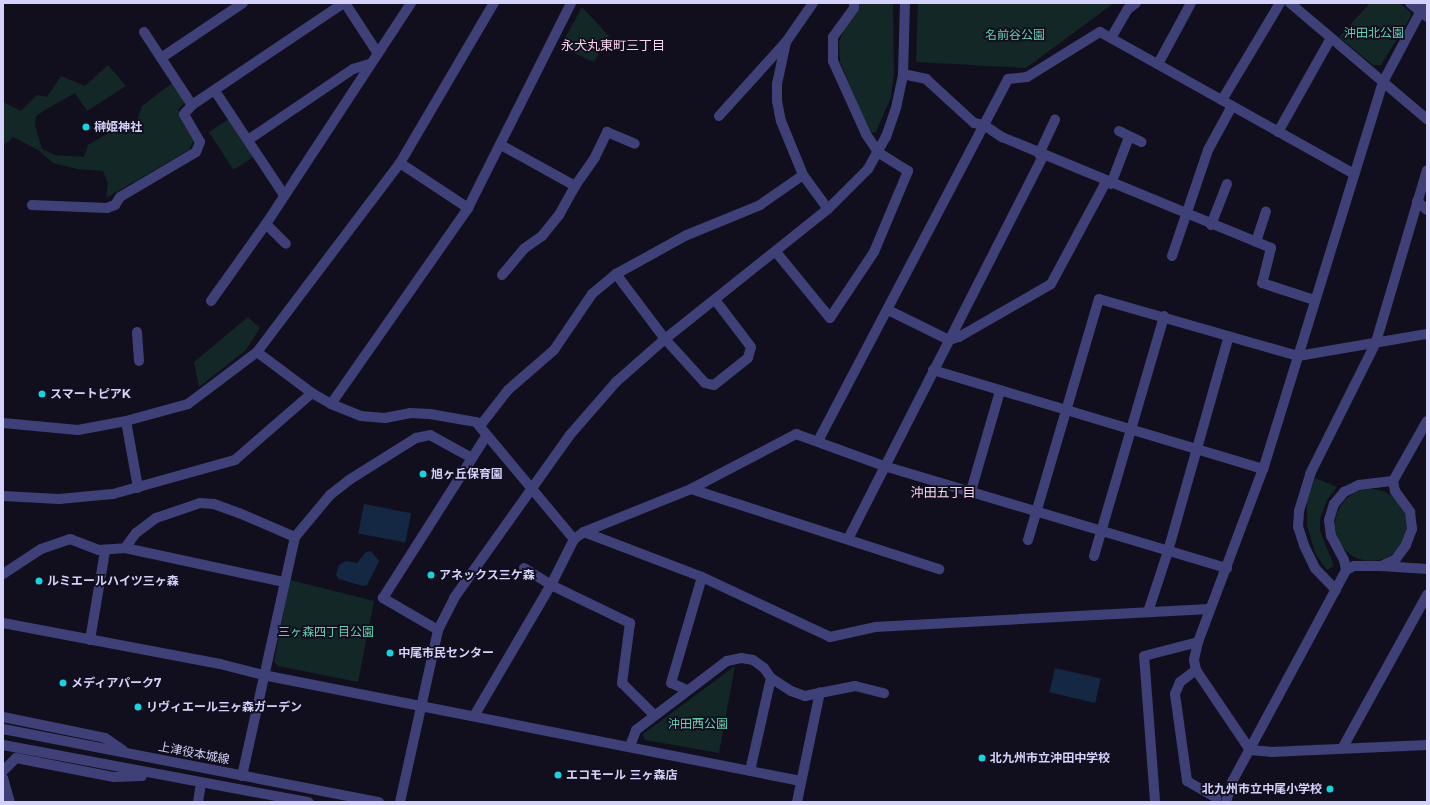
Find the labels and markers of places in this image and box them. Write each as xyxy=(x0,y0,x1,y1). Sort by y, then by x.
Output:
place label: 榊姫神社 xyxy=(94,120,142,134)
marker: 榊姫神社 xyxy=(81,122,91,132)
place label: スマートピアK xyxy=(50,387,131,401)
marker: スマートピアK xyxy=(37,389,47,399)
place label: 旭ヶ丘保育園 xyxy=(431,467,503,481)
marker: 旭ヶ丘保育園 xyxy=(418,469,428,479)
place label: アネックス三ケ森 xyxy=(439,568,535,582)
marker: アネックス三ケ森 xyxy=(426,570,436,580)
place label: ルミエールハイツ三ヶ森 xyxy=(47,574,179,588)
marker: ルミエールハイツ三ヶ森 xyxy=(34,576,44,586)
place label: 中尾市民センター xyxy=(398,646,494,660)
marker: 中尾市民センター xyxy=(385,648,395,658)
place label: メディアパーク7 xyxy=(71,676,162,690)
marker: メディアパーク7 xyxy=(58,678,68,688)
place label: リヴィエール三ヶ森ガーデン xyxy=(146,700,302,714)
marker: リヴィエール三ヶ森ガーデン xyxy=(133,702,143,712)
place label: 北九州市立沖田中学校 xyxy=(990,751,1110,765)
marker: 北九州市立沖田中学校 xyxy=(977,753,987,763)
place label: エコモール 三ヶ森店 xyxy=(566,768,677,782)
marker: エコモール 三ヶ森店 xyxy=(553,770,563,780)
place label: 北九州市立中尾小学校 xyxy=(1202,782,1322,796)
marker: 北九州市立中尾小学校 xyxy=(1325,784,1335,794)

